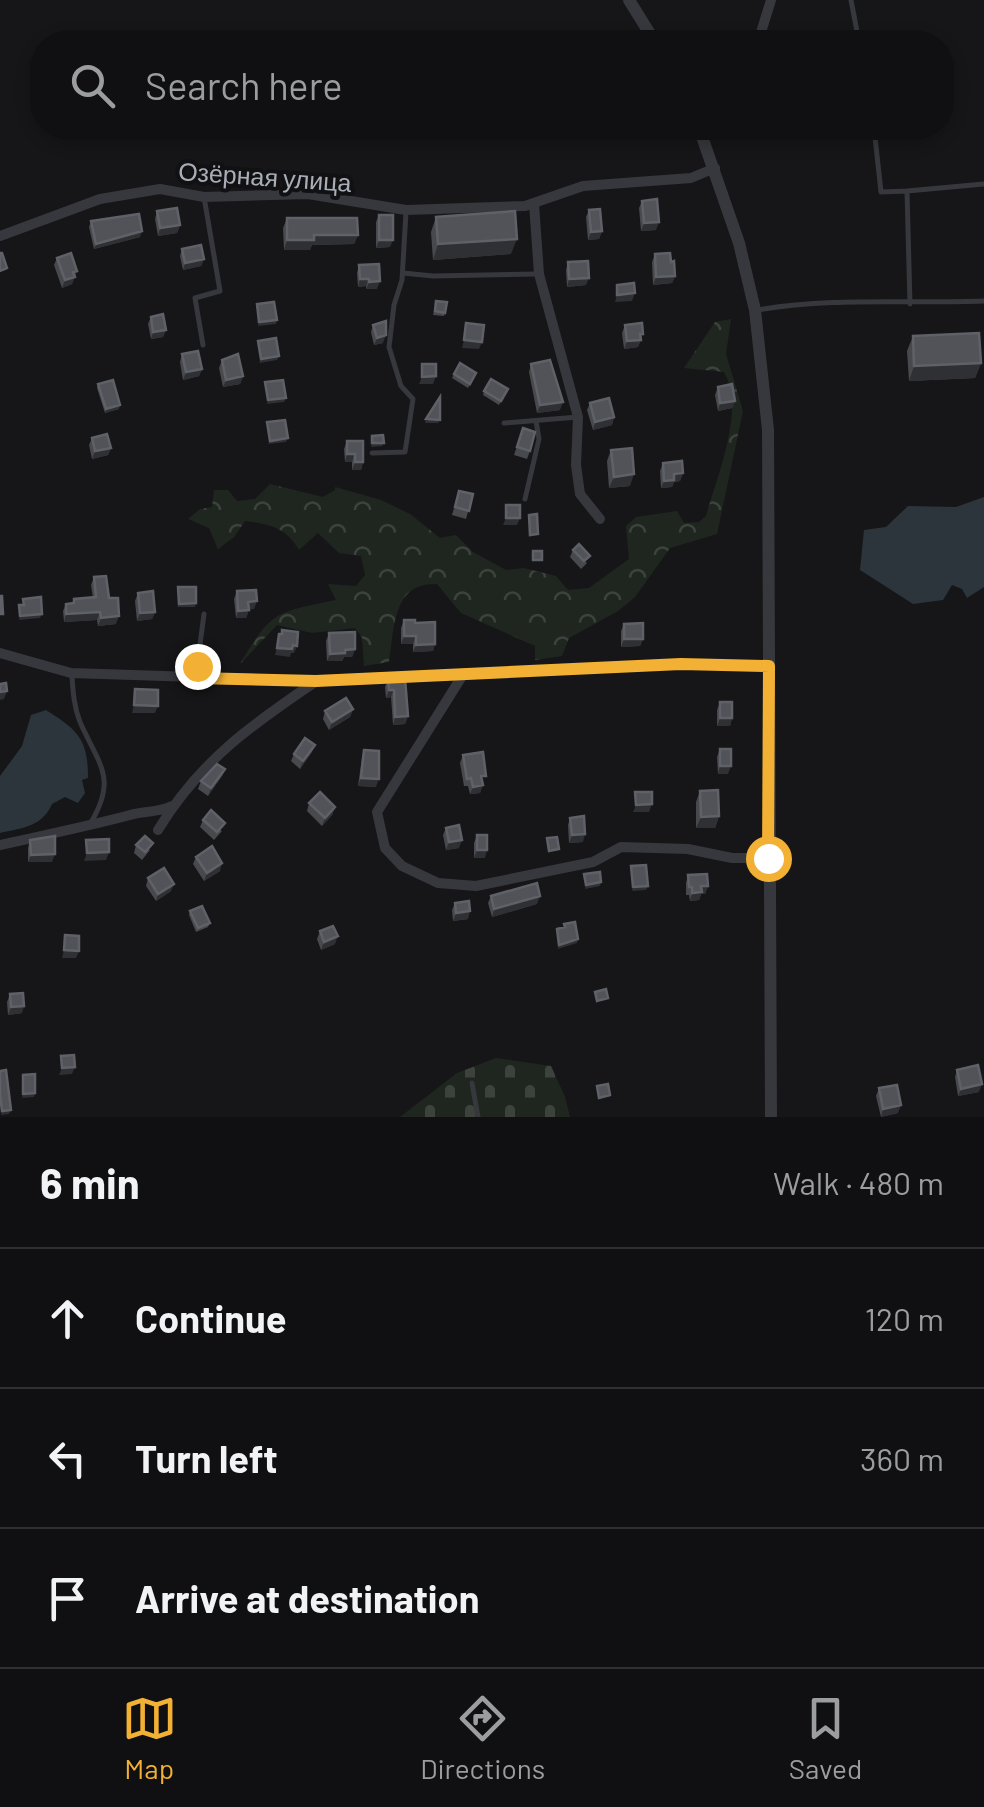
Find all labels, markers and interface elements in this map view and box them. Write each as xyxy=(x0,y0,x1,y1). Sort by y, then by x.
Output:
search box xyxy=(30,30,954,140)
icon: search xyxy=(65,58,120,113)
text: Search here xyxy=(145,62,343,108)
street label: Озёрная улица xyxy=(177,155,353,197)
route end xyxy=(175,644,221,690)
route start xyxy=(746,836,792,882)
text: 6 min xyxy=(40,1157,140,1207)
text: Walk · 480 m xyxy=(773,1163,944,1201)
icon: ahead xyxy=(40,1291,95,1346)
text: Continue xyxy=(135,1295,286,1341)
text: 120 m xyxy=(865,1299,944,1337)
icon: left xyxy=(40,1431,95,1486)
text: Turn left xyxy=(135,1435,278,1481)
text: 360 m xyxy=(860,1439,944,1477)
icon: arrive xyxy=(40,1571,95,1626)
text: Arrive at destination xyxy=(135,1575,480,1621)
tab: Map xyxy=(122,1691,177,1785)
tab: Directions xyxy=(420,1691,545,1785)
tab: Saved xyxy=(789,1691,862,1785)

